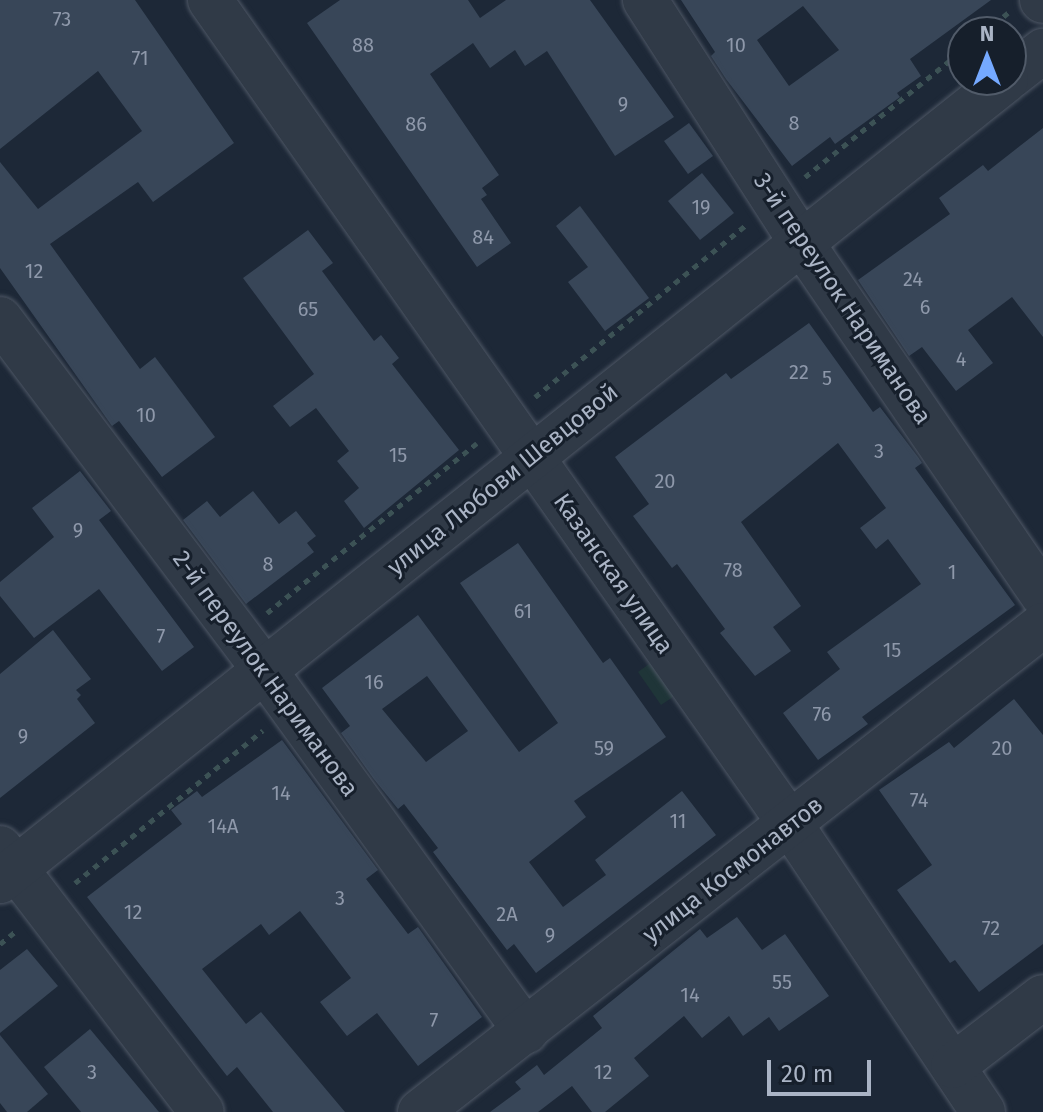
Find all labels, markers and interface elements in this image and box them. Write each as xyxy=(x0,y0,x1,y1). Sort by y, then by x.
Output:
house number: 73 xyxy=(53,7,71,31)
north arrow xyxy=(947,16,1027,96)
text: N xyxy=(980,20,994,47)
house number: 88 xyxy=(352,33,374,57)
house number: 10 xyxy=(726,33,746,57)
house number: 71 xyxy=(131,46,149,70)
house number: 9 xyxy=(618,92,628,116)
house number: 8 xyxy=(788,111,800,135)
house number: 86 xyxy=(405,112,427,136)
street label: 3-й переулок Нариманова xyxy=(747,168,937,430)
house number: 19 xyxy=(691,195,711,219)
house number: 84 xyxy=(472,225,494,249)
house number: 12 xyxy=(25,259,43,283)
house number: 24 xyxy=(903,267,923,291)
house number: 6 xyxy=(920,295,930,319)
house number: 65 xyxy=(298,297,318,321)
house number: 4 xyxy=(956,347,966,371)
house number: 22 xyxy=(789,360,809,384)
house number: 5 xyxy=(822,366,832,390)
street label: улица Любови Шевцовой xyxy=(382,378,624,582)
house number: 10 xyxy=(136,403,156,427)
house number: 3 xyxy=(874,439,884,463)
house number: 15 xyxy=(389,443,407,467)
house number: 20 xyxy=(654,469,676,493)
street label: Казанская улица xyxy=(547,488,679,660)
house number: 9 xyxy=(73,518,83,542)
street label: 2-й переулок Нариманова xyxy=(166,545,364,803)
house number: 8 xyxy=(262,552,274,576)
house number: 78 xyxy=(723,558,743,582)
house number: 1 xyxy=(948,560,956,584)
house number: 61 xyxy=(514,599,532,623)
house number: 7 xyxy=(157,624,165,648)
house number: 15 xyxy=(883,638,901,662)
house number: 16 xyxy=(364,670,384,694)
house number: 76 xyxy=(812,702,832,726)
house number: 9 xyxy=(18,724,28,748)
house number: 59 xyxy=(594,736,614,760)
house number: 20 xyxy=(991,736,1013,760)
house number: 14 xyxy=(271,781,291,805)
house number: 74 xyxy=(910,788,928,812)
street label: улица Космонавтов xyxy=(637,791,829,949)
house number: 11 xyxy=(669,809,687,833)
house number: 14А xyxy=(208,814,238,838)
house number: 3 xyxy=(335,886,345,910)
house number: 12 xyxy=(124,900,142,924)
house number: 2А xyxy=(496,902,518,926)
house number: 72 xyxy=(982,916,1000,940)
house number: 9 xyxy=(545,923,555,947)
house number: 55 xyxy=(772,970,792,994)
house number: 14 xyxy=(680,983,700,1007)
house number: 7 xyxy=(430,1008,438,1032)
scale bar xyxy=(771,1044,875,1094)
house number: 3 xyxy=(87,1060,97,1084)
house number: 12 xyxy=(594,1060,612,1084)
text: 20 m xyxy=(781,1060,833,1088)

